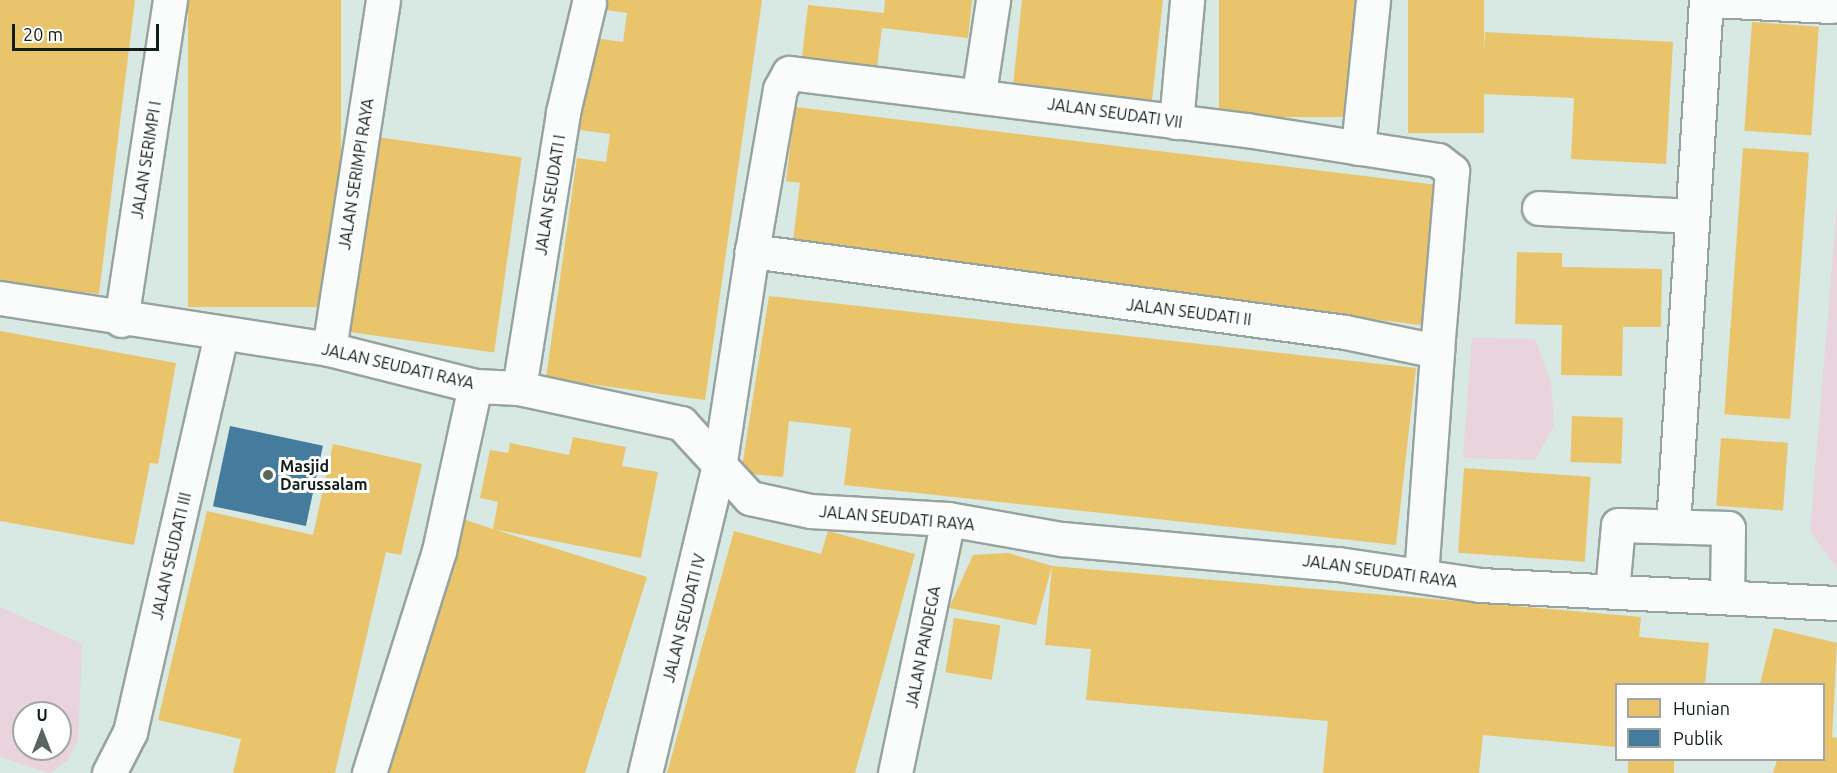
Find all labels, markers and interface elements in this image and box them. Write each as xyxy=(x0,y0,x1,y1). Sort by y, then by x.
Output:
scale bar xyxy=(15,12,162,50)
text: 20 m xyxy=(23,24,63,44)
street label: JALAN SEUDATI VII xyxy=(1046,94,1184,132)
street label: JALAN SERIMPI RAYA xyxy=(335,97,377,251)
street label: JALAN SERIMPI I xyxy=(127,100,165,220)
street label: JALAN SEUDATI I xyxy=(531,133,569,257)
street label: JALAN SEUDATI II xyxy=(1125,295,1253,329)
street label: JALAN SEUDATI RAYA xyxy=(320,339,476,393)
place label: Masjid Darussalam xyxy=(280,456,368,494)
marker: Masjid Darussalam xyxy=(261,468,275,482)
street label: JALAN SEUDATI III xyxy=(147,490,195,622)
street label: JALAN SEUDATI RAYA xyxy=(818,502,976,534)
street label: JALAN SEUDATI RAYA xyxy=(1301,551,1459,591)
street label: JALAN SEUDATI IV xyxy=(659,552,709,684)
street label: JALAN PANDEGA xyxy=(902,584,944,710)
legend xyxy=(1615,683,1825,761)
text: Hunian xyxy=(1673,698,1730,718)
north arrow xyxy=(12,701,72,761)
text: U xyxy=(36,706,48,724)
text: Publik xyxy=(1673,728,1723,748)

